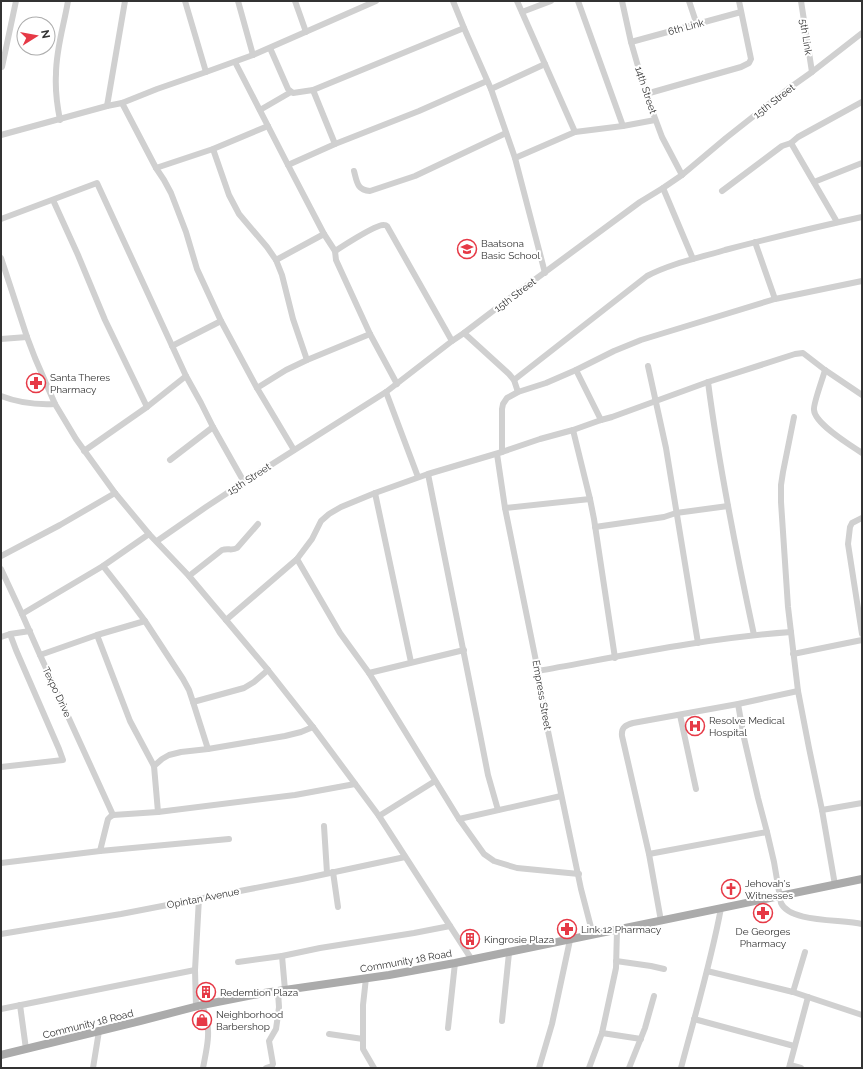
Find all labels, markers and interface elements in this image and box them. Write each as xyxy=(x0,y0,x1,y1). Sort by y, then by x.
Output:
north arrow xyxy=(16,16,56,56)
street label: 6th Link xyxy=(667,17,706,37)
street label: 5th Link xyxy=(798,18,814,56)
text: N xyxy=(38,29,53,40)
street label: 14th Street xyxy=(633,65,659,116)
street label: 15th Street xyxy=(751,81,797,120)
school or university icon: Baatsona Basic School xyxy=(456,238,478,260)
place label: Baatsona Basic School xyxy=(481,238,540,261)
street label: 15th Street xyxy=(492,275,538,314)
pharmacy icon: Santa Theres Pharmacy xyxy=(25,372,47,394)
place label: Santa Theres Pharmacy xyxy=(50,372,110,395)
street label: 15th Street xyxy=(225,461,273,497)
street label: Empress Street xyxy=(530,659,554,731)
street label: Texpo Drive xyxy=(41,665,73,719)
hospital icon: Resolve Medical Hospital xyxy=(684,715,706,737)
place label: Resolve Medical Hospital xyxy=(709,715,785,738)
church icon: Jehovah's Witnesses xyxy=(720,878,742,900)
place label: Jehovah's Witnesses xyxy=(745,878,793,901)
street label: Opintan Avenue xyxy=(166,886,240,910)
pharmacy icon: De Georges Pharmacy xyxy=(752,902,774,924)
pharmacy icon: Link 12 Pharmacy xyxy=(556,918,578,940)
place label: Link 12 Pharmacy xyxy=(581,924,662,935)
place label: De Georges Pharmacy xyxy=(736,926,791,949)
building icon: Kingrosie Plaza xyxy=(459,928,481,950)
place label: Kingrosie Plaza xyxy=(484,934,554,945)
street label: Community 18 Road xyxy=(359,948,453,974)
building icon: Redemtion Plaza xyxy=(195,981,217,1003)
place label: Redemtion Plaza xyxy=(220,987,298,998)
street label: Community 18 Road xyxy=(42,1007,134,1041)
shop icon: Neighborhood Barbershop xyxy=(191,1009,213,1031)
place label: Neighborhood Barbershop xyxy=(216,1009,283,1032)

